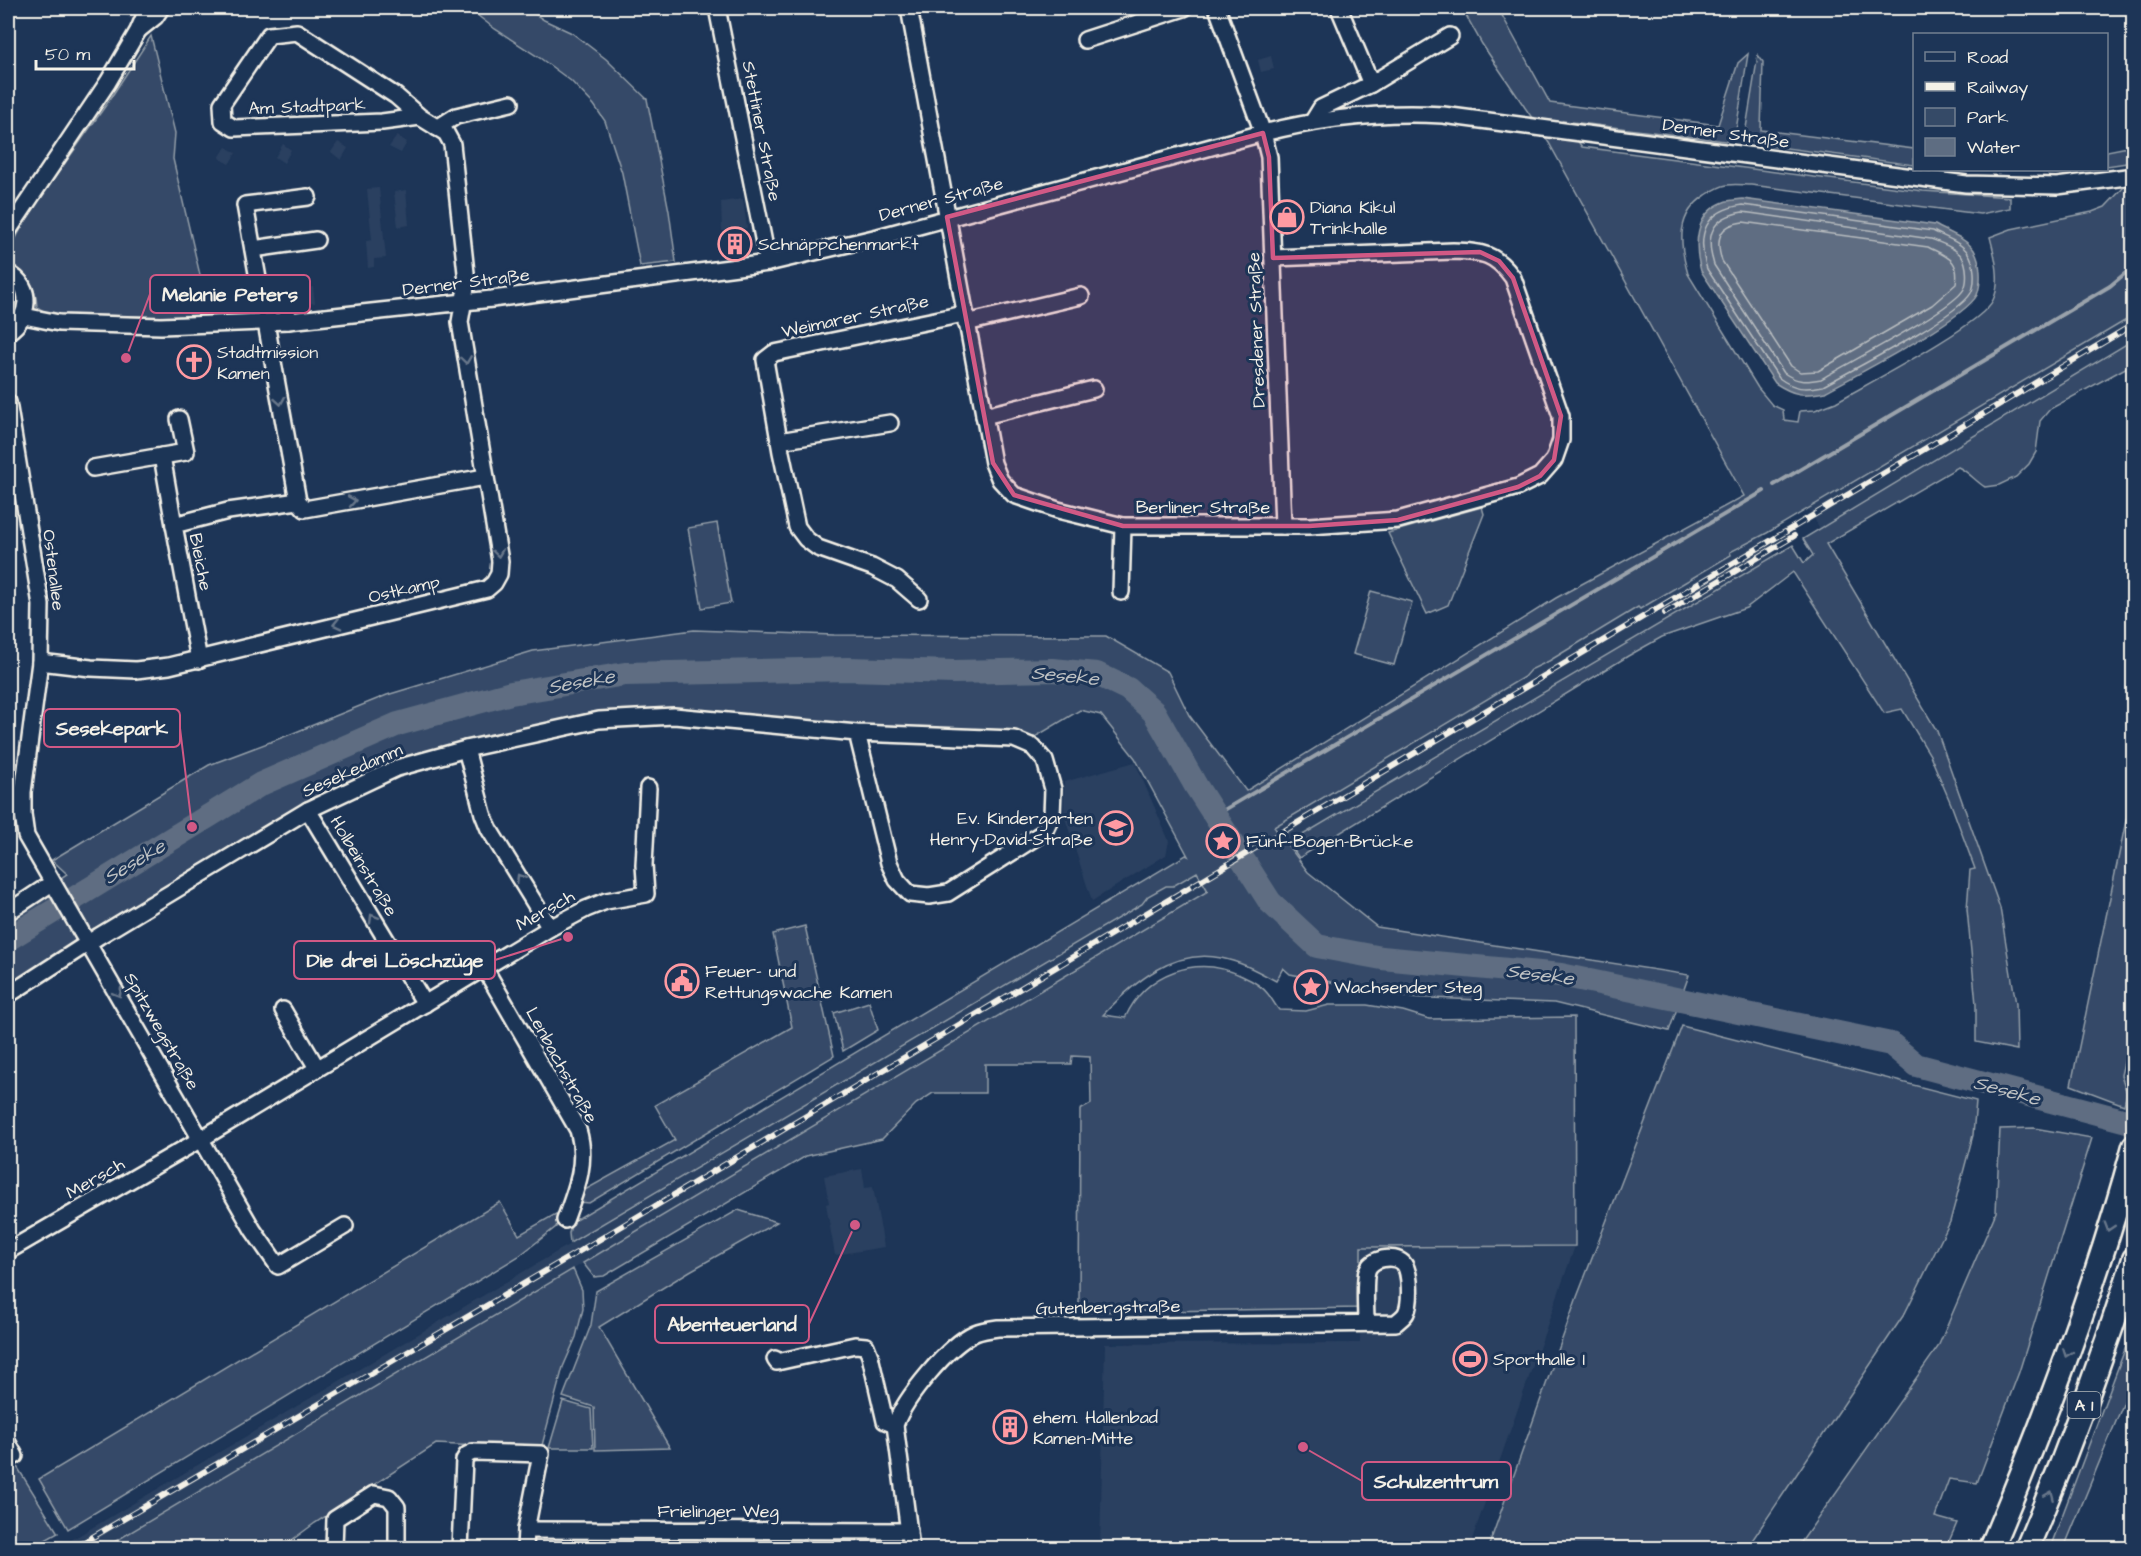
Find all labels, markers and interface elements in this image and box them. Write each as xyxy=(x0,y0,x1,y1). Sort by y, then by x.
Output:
scale bar xyxy=(36,33,134,71)
legend xyxy=(1913,33,2108,171)
text: 50 m xyxy=(45,42,90,67)
text: Road xyxy=(1967,45,2008,70)
street label: Stettiner Straße xyxy=(736,59,787,204)
text: Railway xyxy=(1967,75,2028,101)
street label: Am Stadtpark xyxy=(248,92,366,121)
text: Park xyxy=(1967,105,2009,130)
street label: Derner Straße xyxy=(1661,112,1791,155)
text: Water xyxy=(1967,135,2020,160)
street label: Derner Straße xyxy=(876,171,1006,228)
place label: Diana Kikul Trinkhalle xyxy=(1310,195,1396,241)
shop icon: Diana Kikul Trinkhalle xyxy=(1269,199,1305,235)
building icon: Schnäppchenmarkt xyxy=(717,226,753,262)
place label: Schnäppchenmarkt xyxy=(758,232,919,257)
street label: Dresdener Straße xyxy=(1241,251,1272,408)
street label: Derner Straße xyxy=(401,262,531,303)
callout: Melanie Peters xyxy=(150,275,310,313)
text: Melanie Peters xyxy=(162,281,298,309)
street label: Weimarer Straße xyxy=(779,289,931,344)
place label: Stadtmission Kamen xyxy=(217,340,318,386)
church icon: Stadtmission Kamen xyxy=(176,344,212,380)
one-way arrow xyxy=(459,356,471,365)
one-way arrow xyxy=(273,396,286,406)
one-way arrow xyxy=(347,495,356,507)
street label: Berliner Straße xyxy=(1136,495,1270,520)
street label: Ostenallee xyxy=(36,528,71,612)
street label: Bleiche xyxy=(183,531,218,593)
one-way arrow xyxy=(492,548,504,557)
street label: Ostkamp xyxy=(366,569,442,610)
one-way arrow xyxy=(332,617,342,630)
water label: Seseke xyxy=(1030,659,1101,694)
water label: Seseke xyxy=(545,662,618,702)
callout: Sesekepark xyxy=(44,709,180,747)
text: Sesekepark xyxy=(55,715,169,743)
street label: Sesekedamm xyxy=(298,737,406,804)
place label: Ev. Kindergarten Henry-David-Straße xyxy=(930,806,1093,853)
school or university icon: Ev. Kindergarten Henry-David-Straße xyxy=(1098,810,1134,846)
street label: Holbeinstraße xyxy=(324,811,404,921)
place icon: Fünf-Bogen-Brücke xyxy=(1205,823,1241,859)
place label: Fünf-Bogen-Brücke xyxy=(1246,829,1414,855)
water label: Seseke xyxy=(98,832,172,891)
one-way arrow xyxy=(515,874,527,884)
street label: Mersch xyxy=(511,884,579,937)
one-way arrow xyxy=(368,914,380,924)
callout: Die drei Löschzüge xyxy=(294,941,495,979)
text: Die drei Löschzüge xyxy=(307,947,484,976)
water label: Seseke xyxy=(1505,957,1576,993)
place label: Feuer- und Rettungswache Kamen xyxy=(705,959,892,1006)
public building icon: Feuer- und Rettungswache Kamen xyxy=(664,963,700,999)
street label: Spitzwegstraße xyxy=(117,968,206,1095)
place icon: Wachsender Steg xyxy=(1293,969,1329,1005)
place label: Wachsender Steg xyxy=(1334,975,1482,1001)
one-way arrow xyxy=(111,987,122,998)
street label: Lenbachstraße xyxy=(519,1003,604,1128)
water label: Seseke xyxy=(1970,1069,2044,1114)
street label: Mersch xyxy=(61,1152,129,1205)
one-way arrow xyxy=(2104,1221,2116,1232)
street label: Gutenbergstraße xyxy=(1035,1294,1181,1322)
callout: Abenteuerland xyxy=(655,1305,809,1343)
text: Abenteuerland xyxy=(667,1311,797,1339)
sports icon: Sporthalle I xyxy=(1452,1341,1488,1377)
place label: Sporthalle I xyxy=(1493,1347,1585,1372)
one-way arrow xyxy=(2062,1347,2075,1358)
road number: A 1 xyxy=(2068,1392,2100,1418)
place label: ehem. Hallenbad Kamen-Mitte xyxy=(1033,1405,1158,1451)
building icon: ehem. Hallenbad Kamen-Mitte xyxy=(992,1409,1028,1445)
callout: Schulzentrum xyxy=(1362,1462,1511,1500)
text: Schulzentrum xyxy=(1373,1468,1499,1496)
one-way arrow xyxy=(2043,1490,2055,1501)
street label: Frielinger Weg xyxy=(657,1499,779,1525)

